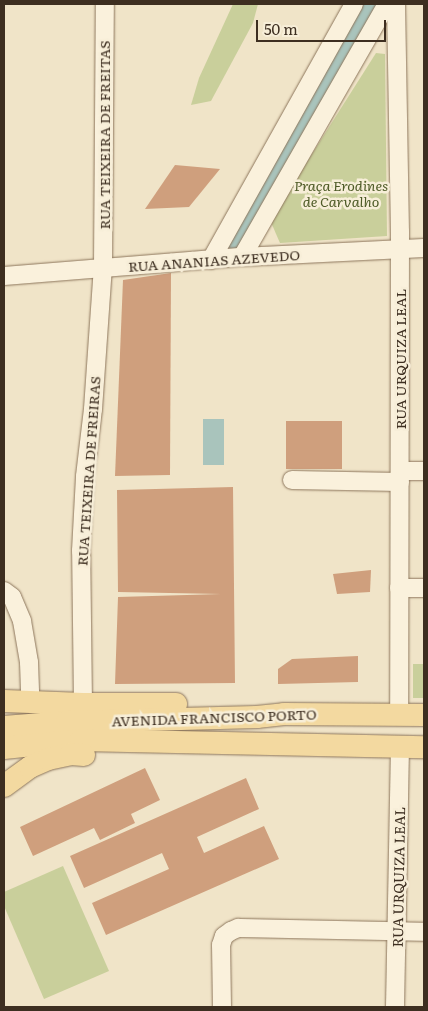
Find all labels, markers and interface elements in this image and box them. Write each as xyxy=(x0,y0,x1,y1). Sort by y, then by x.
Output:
scale bar xyxy=(258,10,388,42)
text: 50 m xyxy=(264,17,298,40)
street label: RUA TEIXEIRA DE FREITAS xyxy=(96,41,112,229)
park label: Praça Erodines de Carvalho xyxy=(294,177,388,210)
street label: RUA ANANIAS AZEVEDO xyxy=(128,246,300,274)
street label: RUA URQUIZA LEAL xyxy=(392,289,408,429)
street label: RUA TEIXEIRA DE FREIRAS xyxy=(73,376,103,566)
street label: AVENIDA FRANCISCO PORTO xyxy=(111,705,317,729)
street label: RUA URQUIZA LEAL xyxy=(388,807,408,947)

